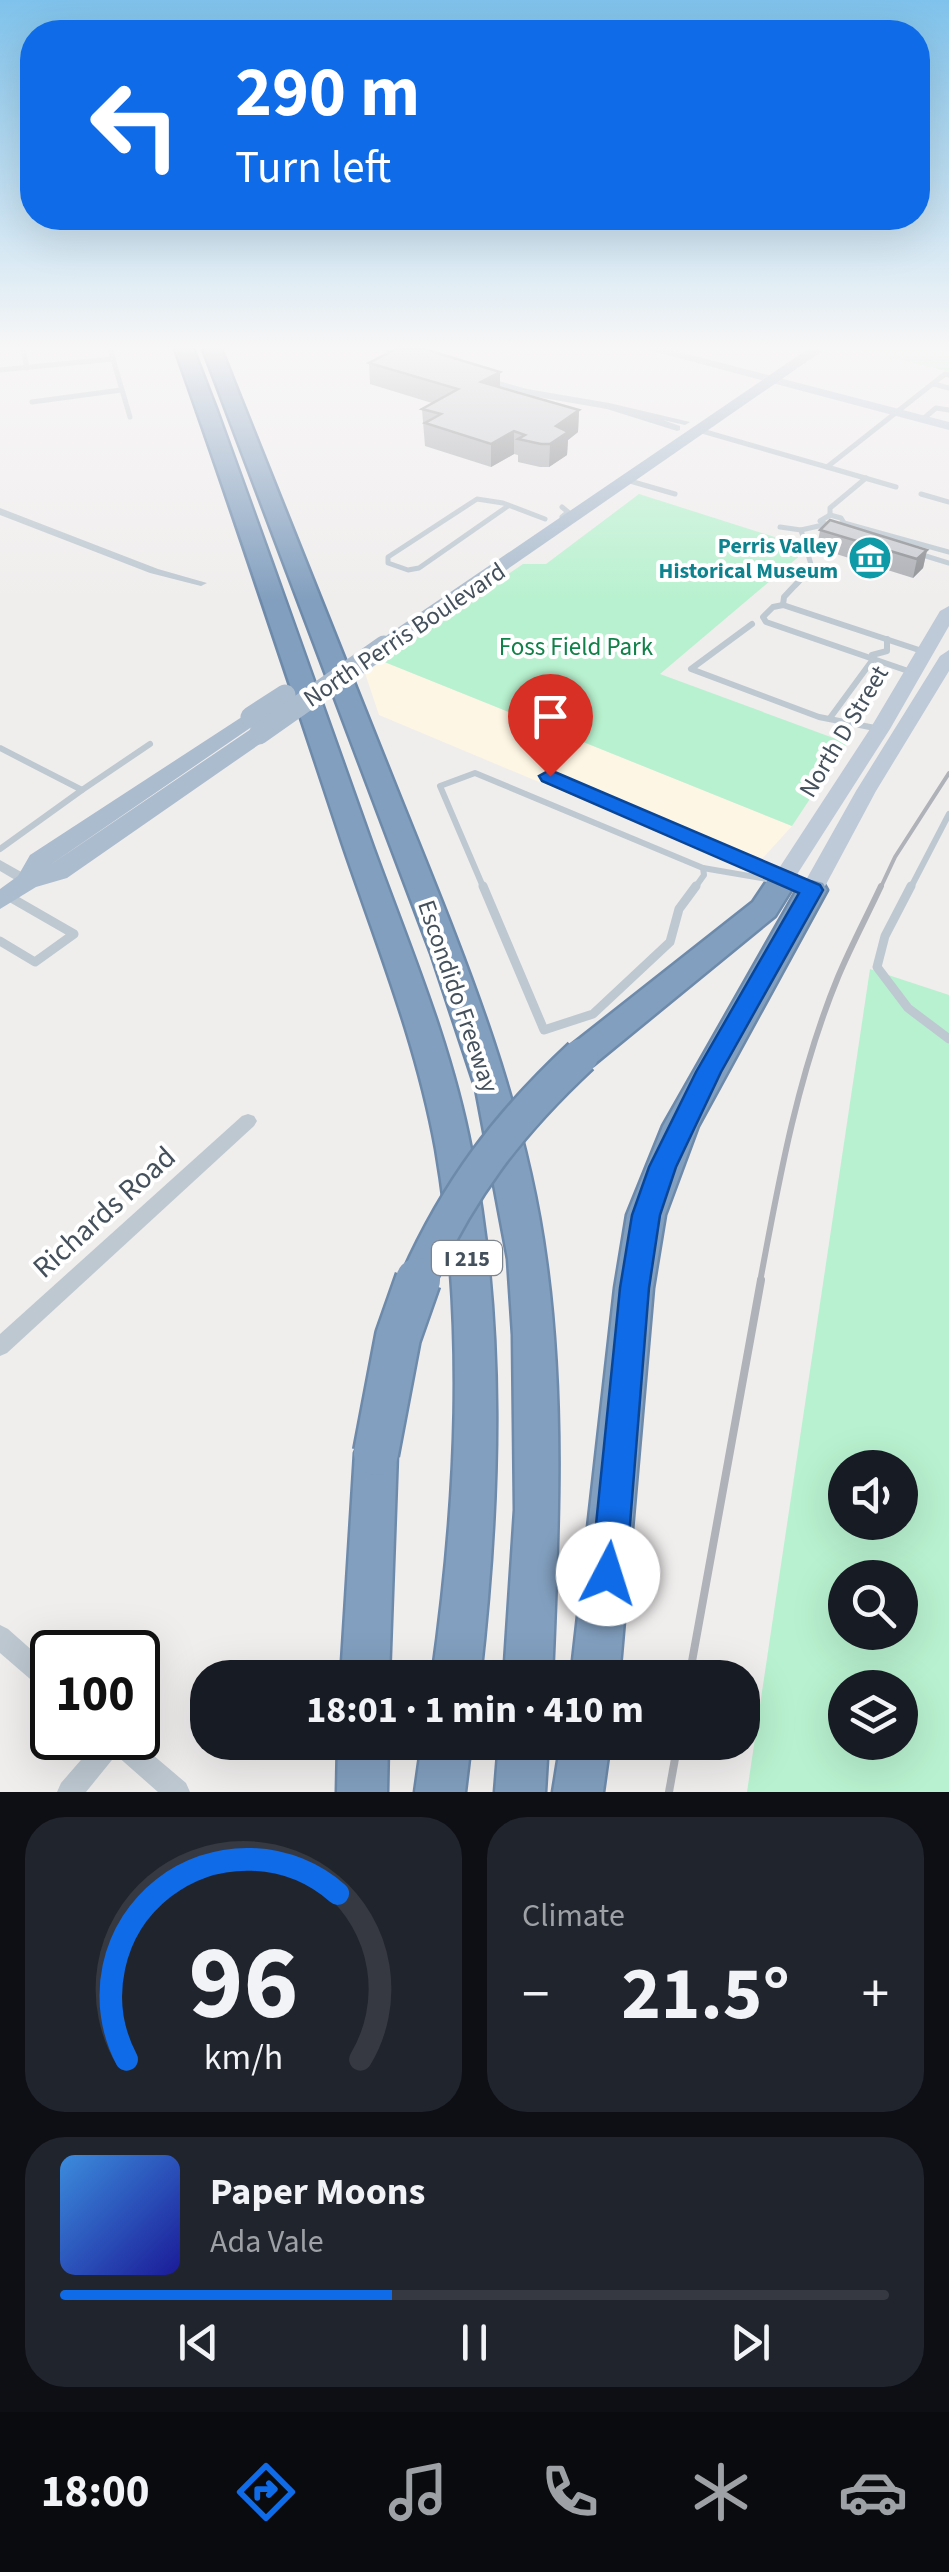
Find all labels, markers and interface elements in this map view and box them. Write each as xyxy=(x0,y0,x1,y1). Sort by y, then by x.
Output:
text: 290 m xyxy=(235,43,420,143)
icon: left xyxy=(70,60,200,190)
text: Turn left xyxy=(235,136,391,200)
place label: Perris Valley Historical Museum xyxy=(659,530,839,587)
museum icon: Perris Valley Historical Museum xyxy=(847,535,893,581)
street label: North Perris Boulevard xyxy=(296,554,513,716)
park label: Foss Field Park xyxy=(499,629,654,665)
street label: North D Street xyxy=(790,658,898,804)
pin xyxy=(508,674,593,777)
icon: arrive xyxy=(523,689,578,744)
street label: Escondido Freeway xyxy=(408,895,508,1098)
street label: Richards Road xyxy=(23,1136,185,1288)
road number: I 215 xyxy=(432,1241,502,1275)
map controls xyxy=(828,1450,918,1760)
button: sound xyxy=(828,1450,918,1540)
position arrow xyxy=(556,1522,660,1626)
button: search xyxy=(828,1560,918,1650)
speed limit sign: 100 xyxy=(30,1630,160,1760)
button: layers xyxy=(828,1670,918,1760)
text: 18:01 · 1 min · 410 m xyxy=(306,1683,644,1737)
text: Climate xyxy=(522,1893,625,1939)
text: 96 xyxy=(189,1911,298,2059)
text: 21.5° xyxy=(621,1941,790,2048)
text: − xyxy=(522,1956,549,2034)
text: + xyxy=(862,1956,889,2034)
text: km/h xyxy=(204,2032,283,2083)
text: Paper Moons xyxy=(210,2165,425,2219)
text: Ada Vale xyxy=(210,2219,324,2265)
icon: previous xyxy=(171,2315,226,2370)
icon: pause xyxy=(447,2315,502,2370)
icon: next xyxy=(723,2315,778,2370)
icon: directions xyxy=(231,2457,301,2527)
icon: music xyxy=(383,2457,453,2527)
icon: phone xyxy=(535,2457,605,2527)
icon: climate xyxy=(686,2457,756,2527)
icon: car xyxy=(838,2457,908,2527)
text: 18:00 xyxy=(41,2460,149,2524)

